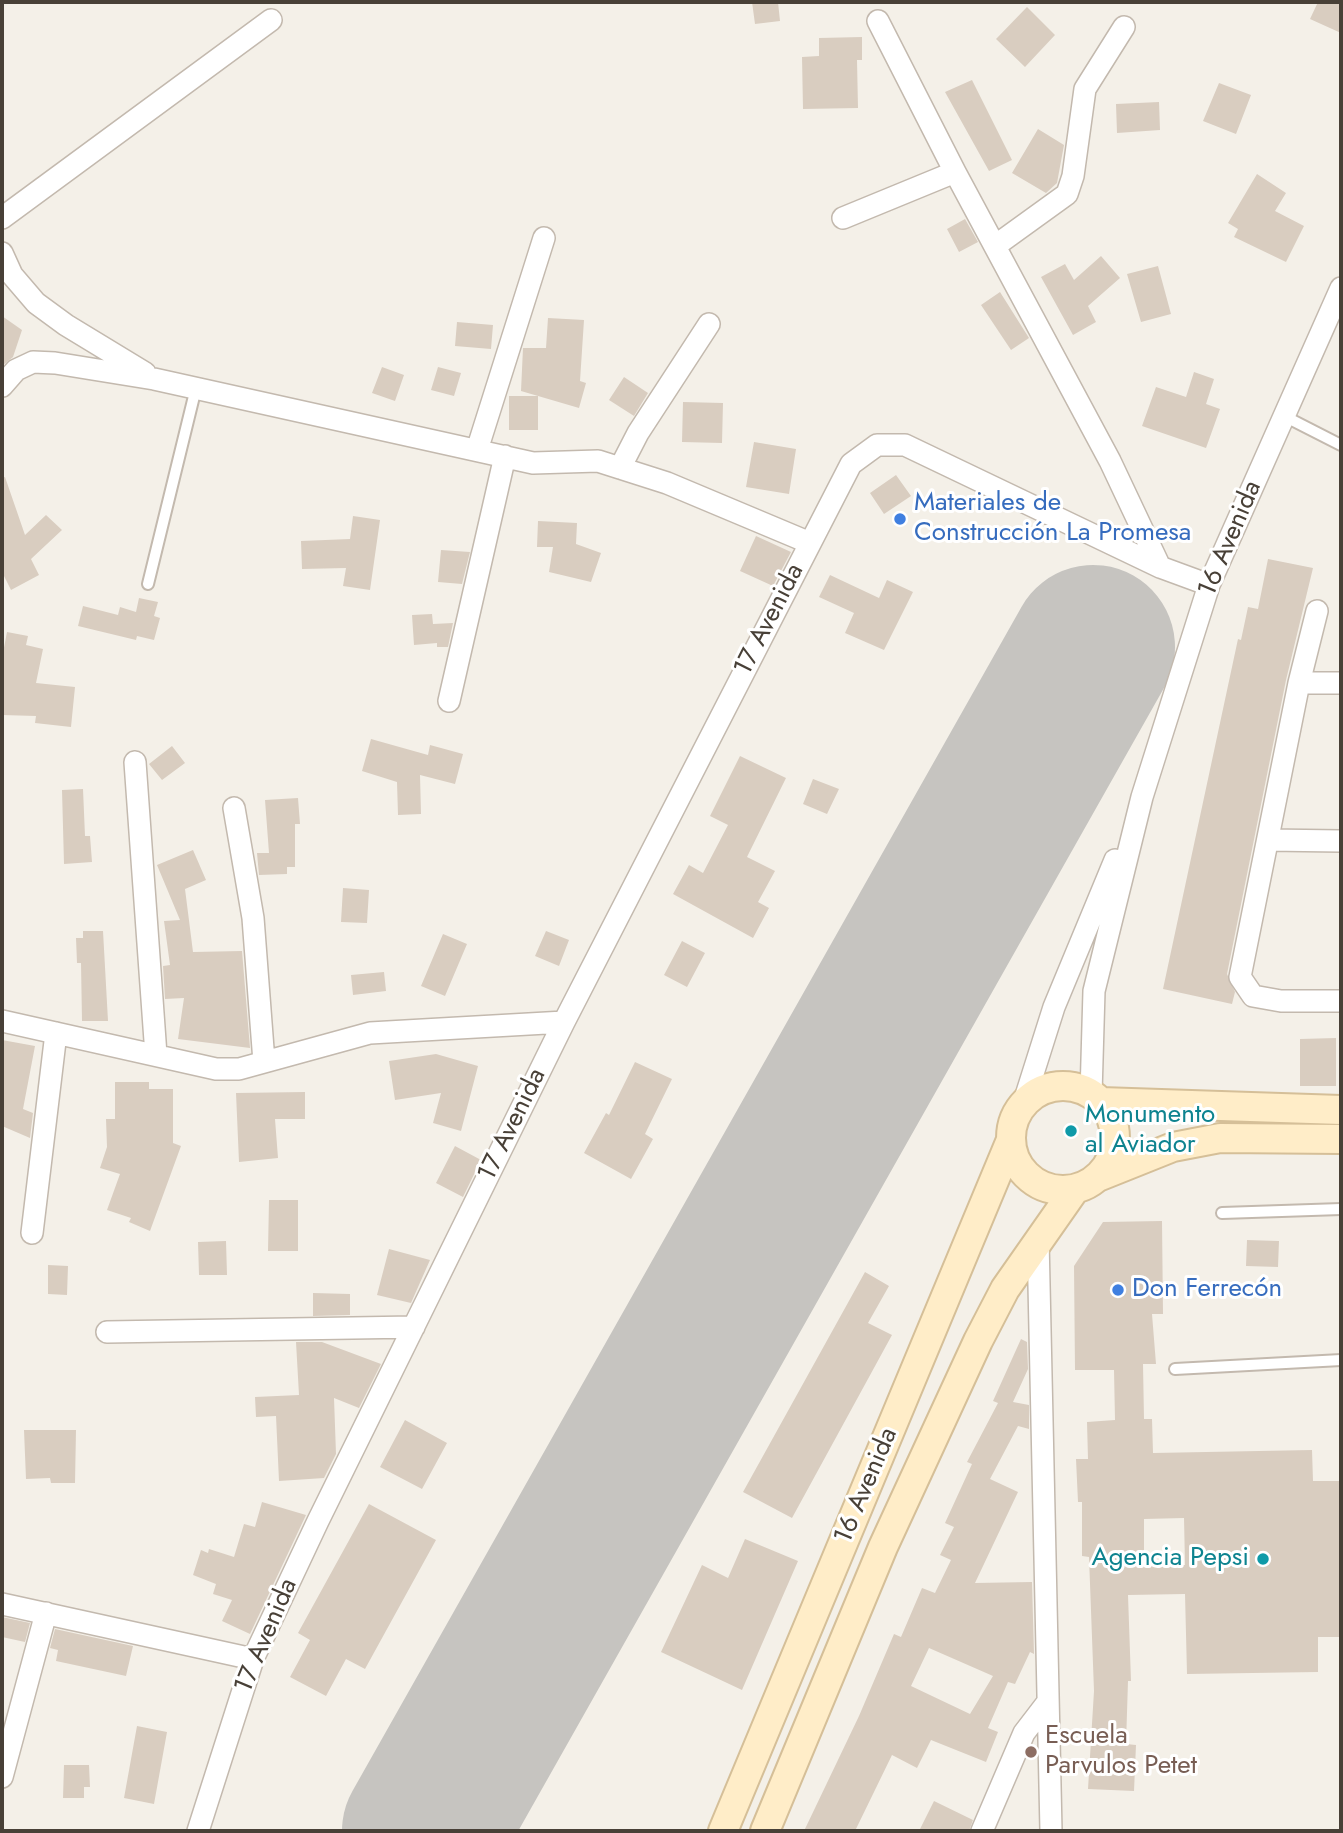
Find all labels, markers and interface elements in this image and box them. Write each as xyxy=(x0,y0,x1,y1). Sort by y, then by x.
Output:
street label: 16 Avenida xyxy=(1193,477,1269,601)
place label: Materiales de Construcción La Promesa xyxy=(914,488,1191,550)
marker: Materiales de Construcción La Promesa xyxy=(892,511,908,527)
street label: 17 Avenida xyxy=(729,559,811,681)
street label: 17 Avenida xyxy=(472,1064,554,1186)
place label: Monumento al Aviador xyxy=(1085,1100,1215,1162)
marker: Monumento al Aviador xyxy=(1063,1123,1079,1139)
place label: Don Ferrecón xyxy=(1132,1274,1282,1306)
marker: Don Ferrecón xyxy=(1110,1282,1126,1298)
street label: 16 Avenida xyxy=(829,1424,905,1548)
place label: Agencia Pepsi xyxy=(1092,1543,1249,1575)
marker: Agencia Pepsi xyxy=(1255,1551,1271,1567)
street label: 17 Avenida xyxy=(229,1574,305,1698)
place label: Escuela Parvulos Petet xyxy=(1045,1721,1197,1782)
marker: Escuela Parvulos Petet xyxy=(1023,1744,1039,1760)

